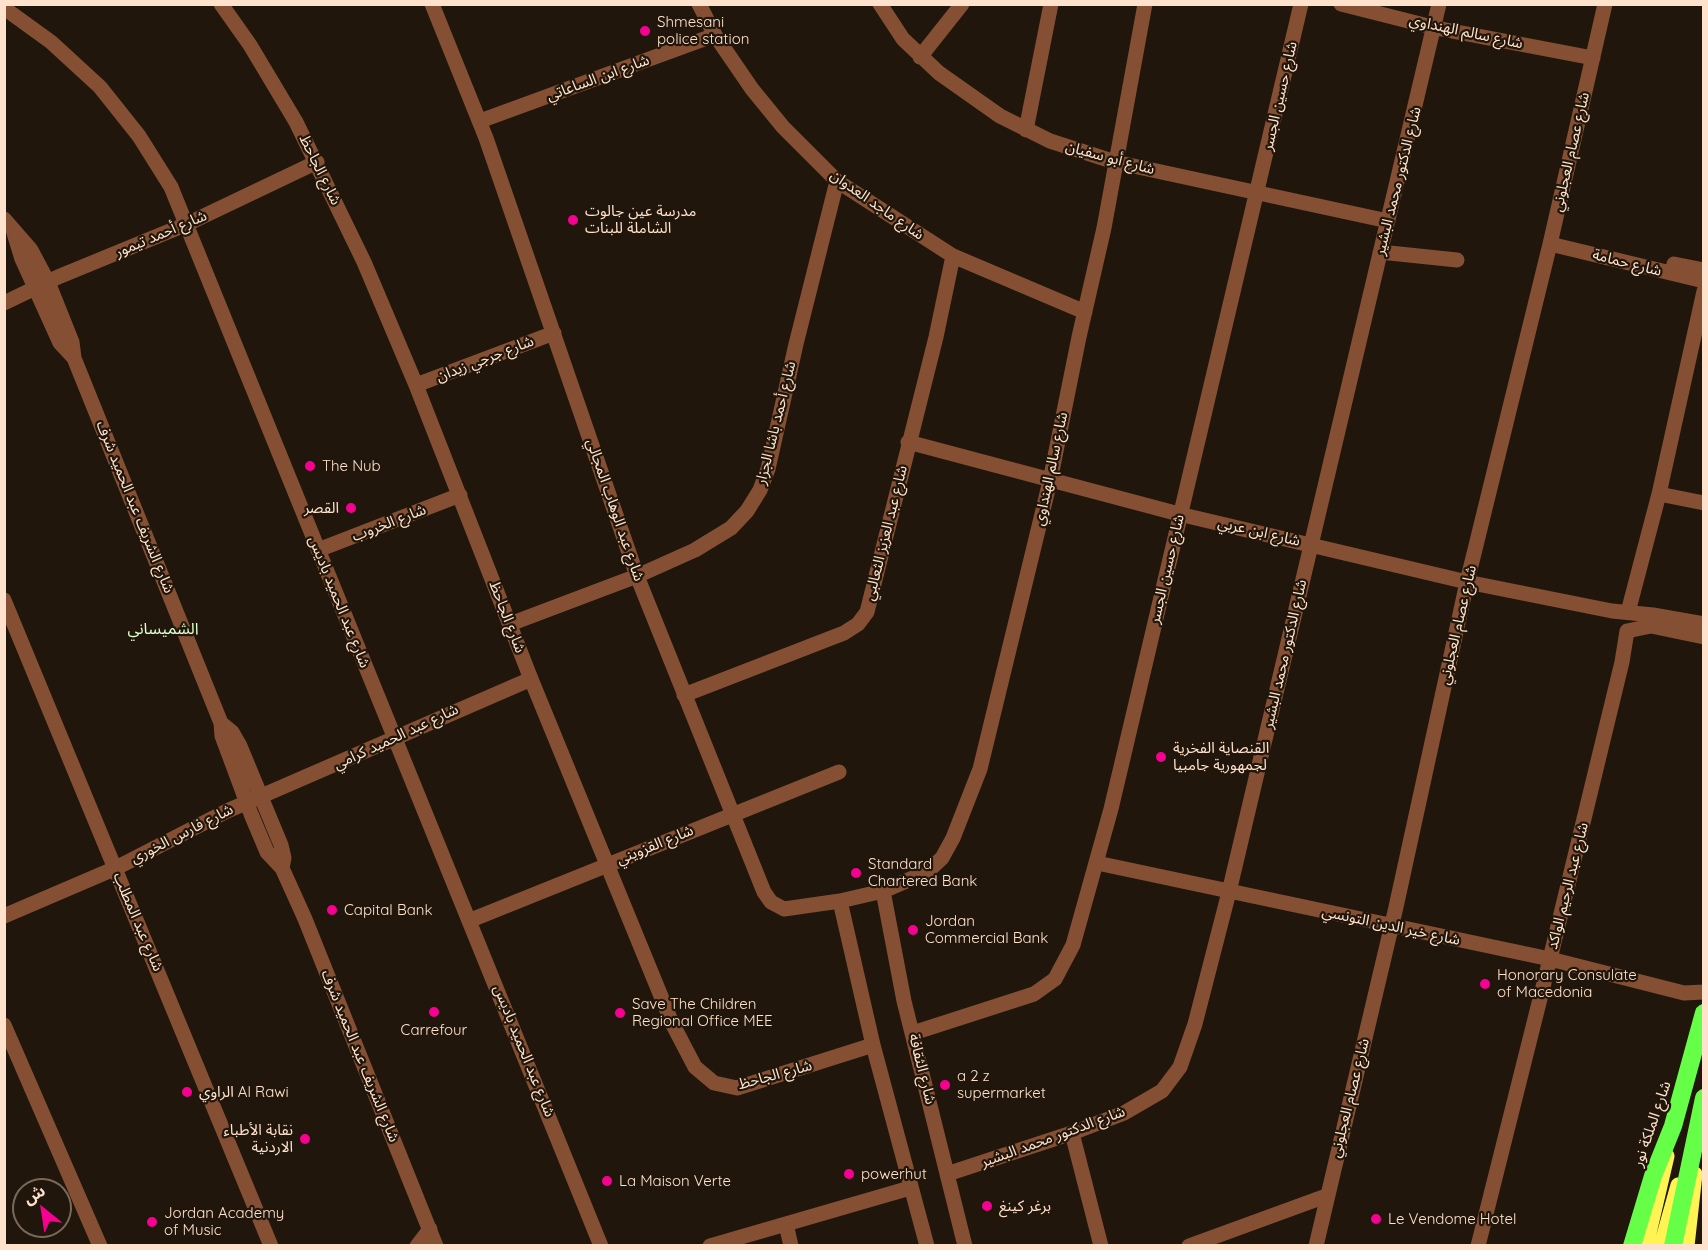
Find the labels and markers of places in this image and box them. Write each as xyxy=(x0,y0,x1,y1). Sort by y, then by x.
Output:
place label: Shmesani police station xyxy=(657,13,749,48)
marker: Shmesani police station xyxy=(638,24,652,38)
place label: مدرسة عين جالوت الشاملة للبنات xyxy=(585,202,696,237)
marker: مدرسة عين جالوت الشاملة للبنات xyxy=(566,213,580,227)
place label: The Nub xyxy=(322,457,381,475)
marker: The Nub xyxy=(303,459,317,473)
place label: القصر xyxy=(304,499,339,517)
marker: القصر xyxy=(344,501,358,515)
place label: القنصاية الفخرية لجمهورية جامبيا xyxy=(1173,739,1269,774)
marker: القنصاية الفخرية لجمهورية جامبيا xyxy=(1154,750,1168,764)
place label: Standard Chartered Bank xyxy=(868,855,977,890)
marker: Standard Chartered Bank xyxy=(849,866,863,880)
place label: Capital Bank xyxy=(344,901,432,919)
marker: Capital Bank xyxy=(325,903,339,917)
place label: Jordan Commercial Bank xyxy=(925,912,1048,947)
marker: Jordan Commercial Bank xyxy=(906,923,920,937)
place label: Honorary Consulate of Macedonia xyxy=(1497,966,1637,1001)
marker: Honorary Consulate of Macedonia xyxy=(1478,977,1492,991)
place label: Save The Children Regional Office MEE xyxy=(632,995,773,1030)
marker: Carrefour xyxy=(427,1005,441,1019)
marker: Save The Children Regional Office MEE xyxy=(613,1006,627,1020)
place label: Carrefour xyxy=(401,1021,467,1039)
place label: a 2 z supermarket xyxy=(957,1067,1046,1102)
marker: a 2 z supermarket xyxy=(938,1078,952,1092)
place label: الراوي Al Rawi xyxy=(199,1083,289,1101)
marker: الراوي Al Rawi xyxy=(180,1085,194,1099)
place label: نقابة الأطباء الاردنية xyxy=(224,1121,293,1156)
marker: نقابة الأطباء الاردنية xyxy=(298,1132,312,1146)
place label: powerhut xyxy=(861,1165,927,1183)
marker: powerhut xyxy=(842,1167,856,1181)
place label: La Maison Verte xyxy=(619,1172,731,1190)
marker: La Maison Verte xyxy=(600,1174,614,1188)
place label: برغر كينغ xyxy=(999,1197,1051,1215)
marker: برغر كينغ xyxy=(980,1199,994,1213)
place label: Jordan Academy of Music xyxy=(164,1204,284,1239)
place label: Le Vendome Hotel xyxy=(1388,1210,1517,1228)
marker: Le Vendome Hotel xyxy=(1369,1212,1383,1226)
marker: Jordan Academy of Music xyxy=(145,1215,159,1229)

